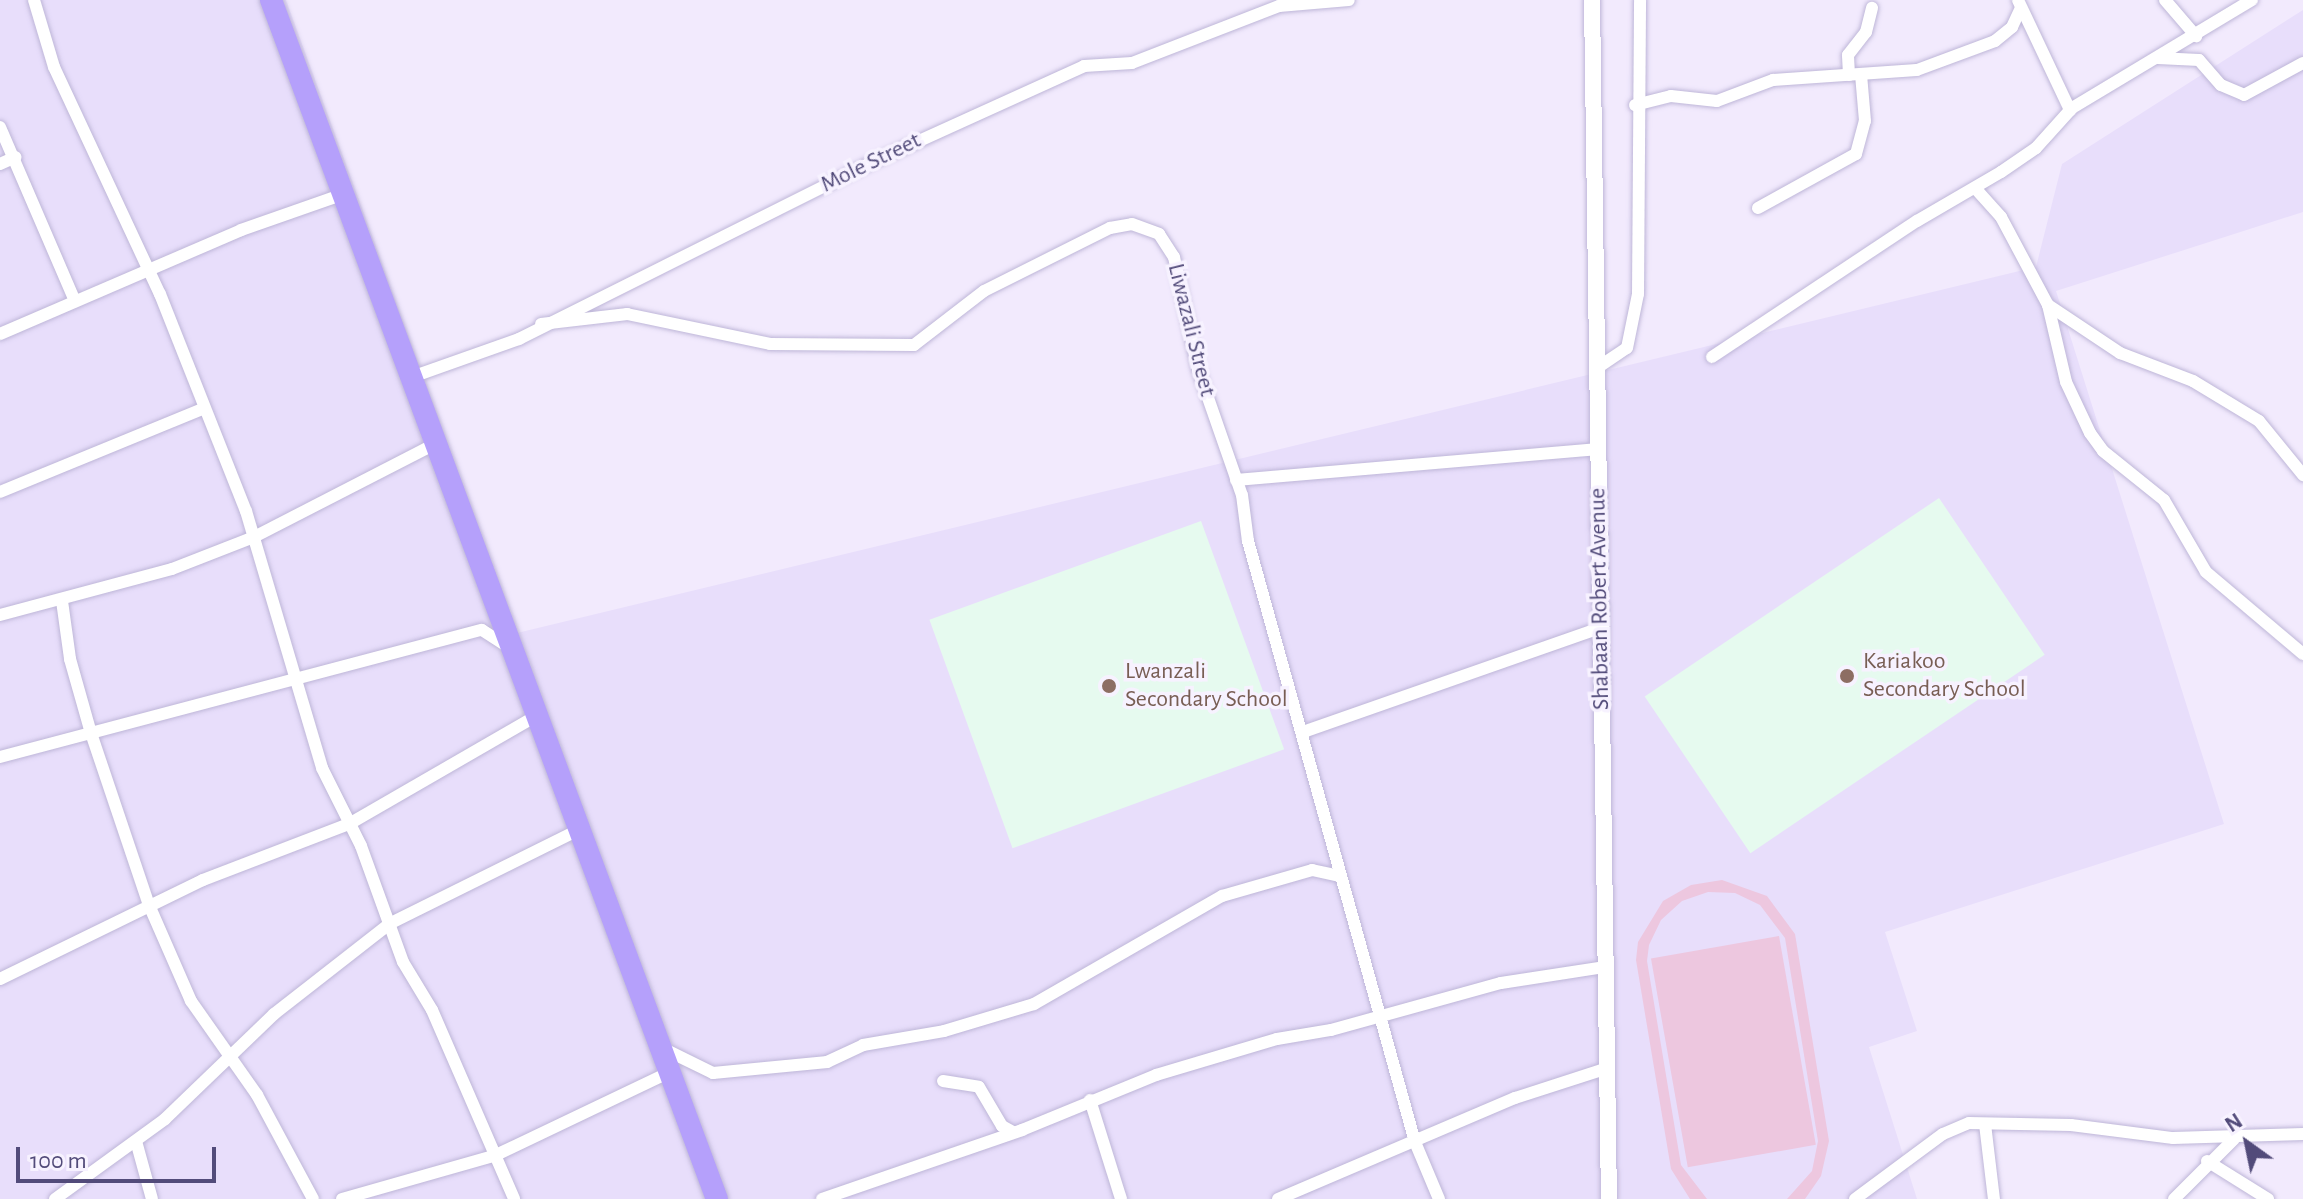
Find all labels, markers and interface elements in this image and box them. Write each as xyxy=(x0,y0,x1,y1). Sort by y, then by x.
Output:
street label: Mole Street xyxy=(816,126,926,200)
street label: Liwazali Street xyxy=(1161,261,1221,399)
street label: Shabaan Robert Avenue xyxy=(1584,488,1616,710)
place label: Kariakoo Secondary School xyxy=(1863,648,2026,704)
place label: Lwanzali Secondary School xyxy=(1125,658,1288,714)
marker: Kariakoo Secondary School xyxy=(1838,667,1856,685)
marker: Lwanzali Secondary School xyxy=(1100,677,1118,695)
north arrow xyxy=(2207,1103,2287,1183)
text: N xyxy=(2222,1109,2246,1136)
scale bar xyxy=(20,1131,220,1181)
text: 100 m xyxy=(30,1149,87,1173)

